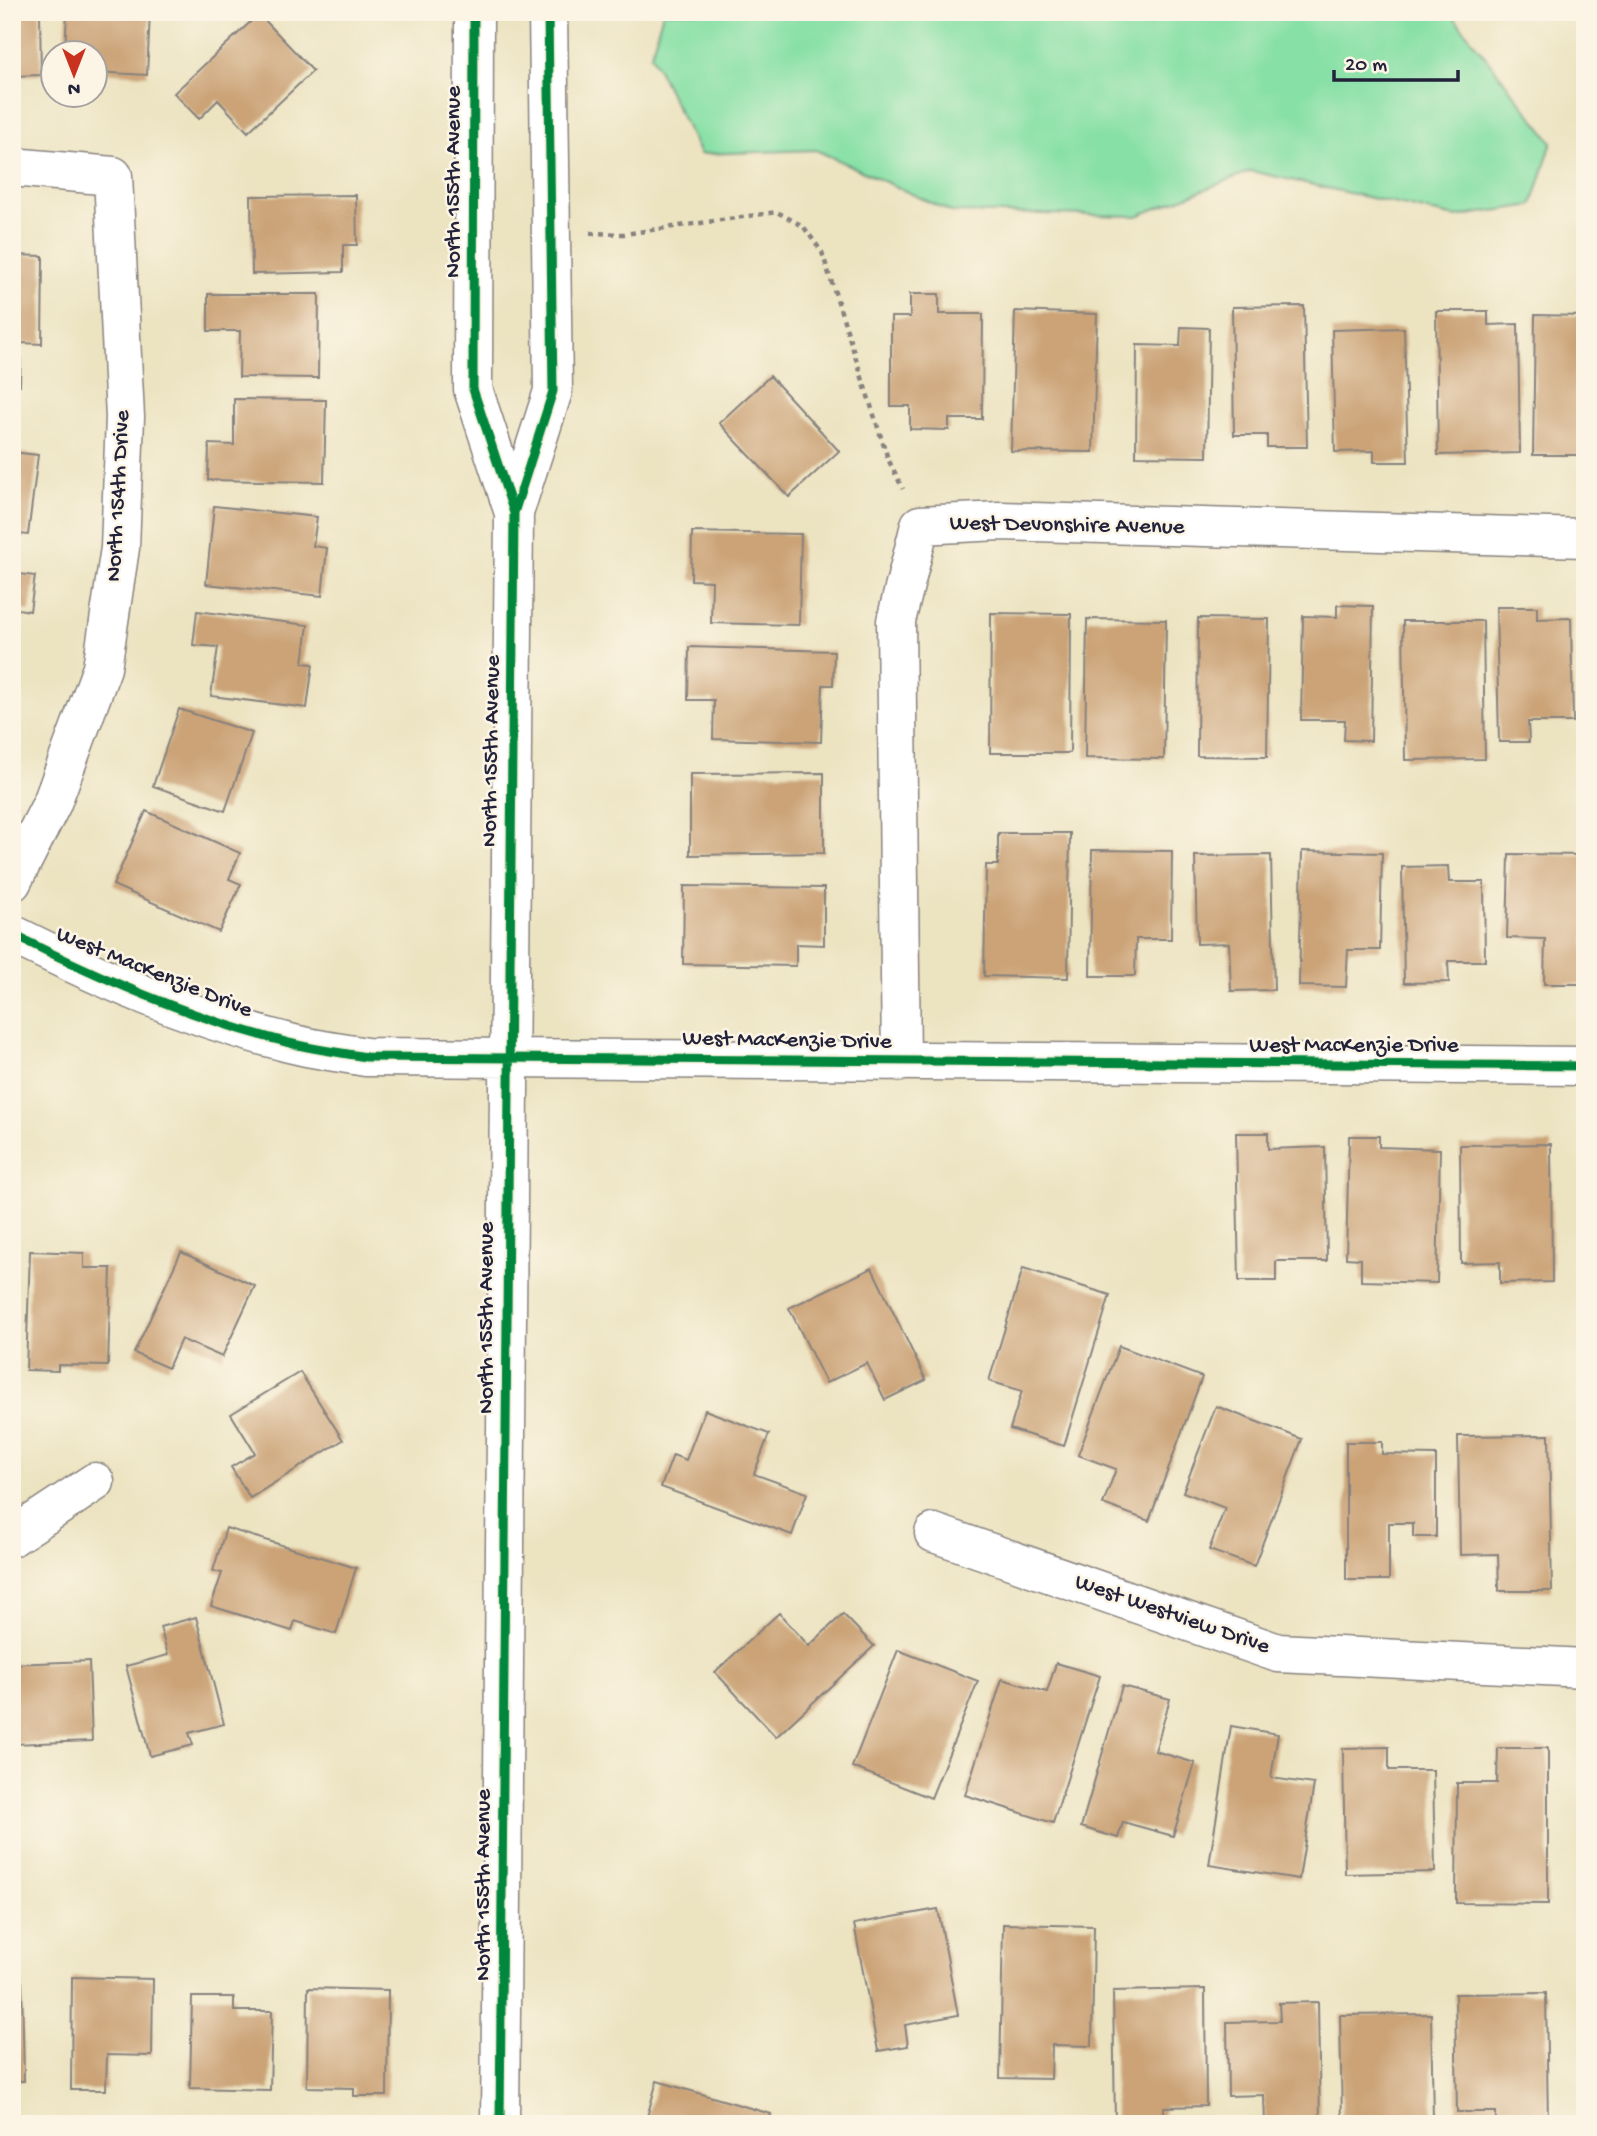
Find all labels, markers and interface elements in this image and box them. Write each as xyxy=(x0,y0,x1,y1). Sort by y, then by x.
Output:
north arrow xyxy=(38,38,108,108)
scale bar xyxy=(1334,38,1459,82)
text: 20 m xyxy=(1345,54,1387,79)
text: N xyxy=(68,76,80,99)
street label: North 155th Avenue xyxy=(441,85,468,278)
street label: North 154th Drive xyxy=(101,408,137,583)
street label: West Devonshire Avenue xyxy=(949,510,1186,542)
street label: North 155th Avenue xyxy=(477,654,507,847)
street label: West MacKenzie Drive xyxy=(52,921,257,1025)
street label: West MacKenzie Drive xyxy=(682,1026,893,1056)
street label: West MacKenzie Drive xyxy=(1249,1033,1460,1060)
street label: North 155th Avenue xyxy=(474,1221,501,1414)
street label: West Westview Drive xyxy=(1071,1569,1274,1661)
street label: North 155th Avenue xyxy=(471,1788,498,1981)

